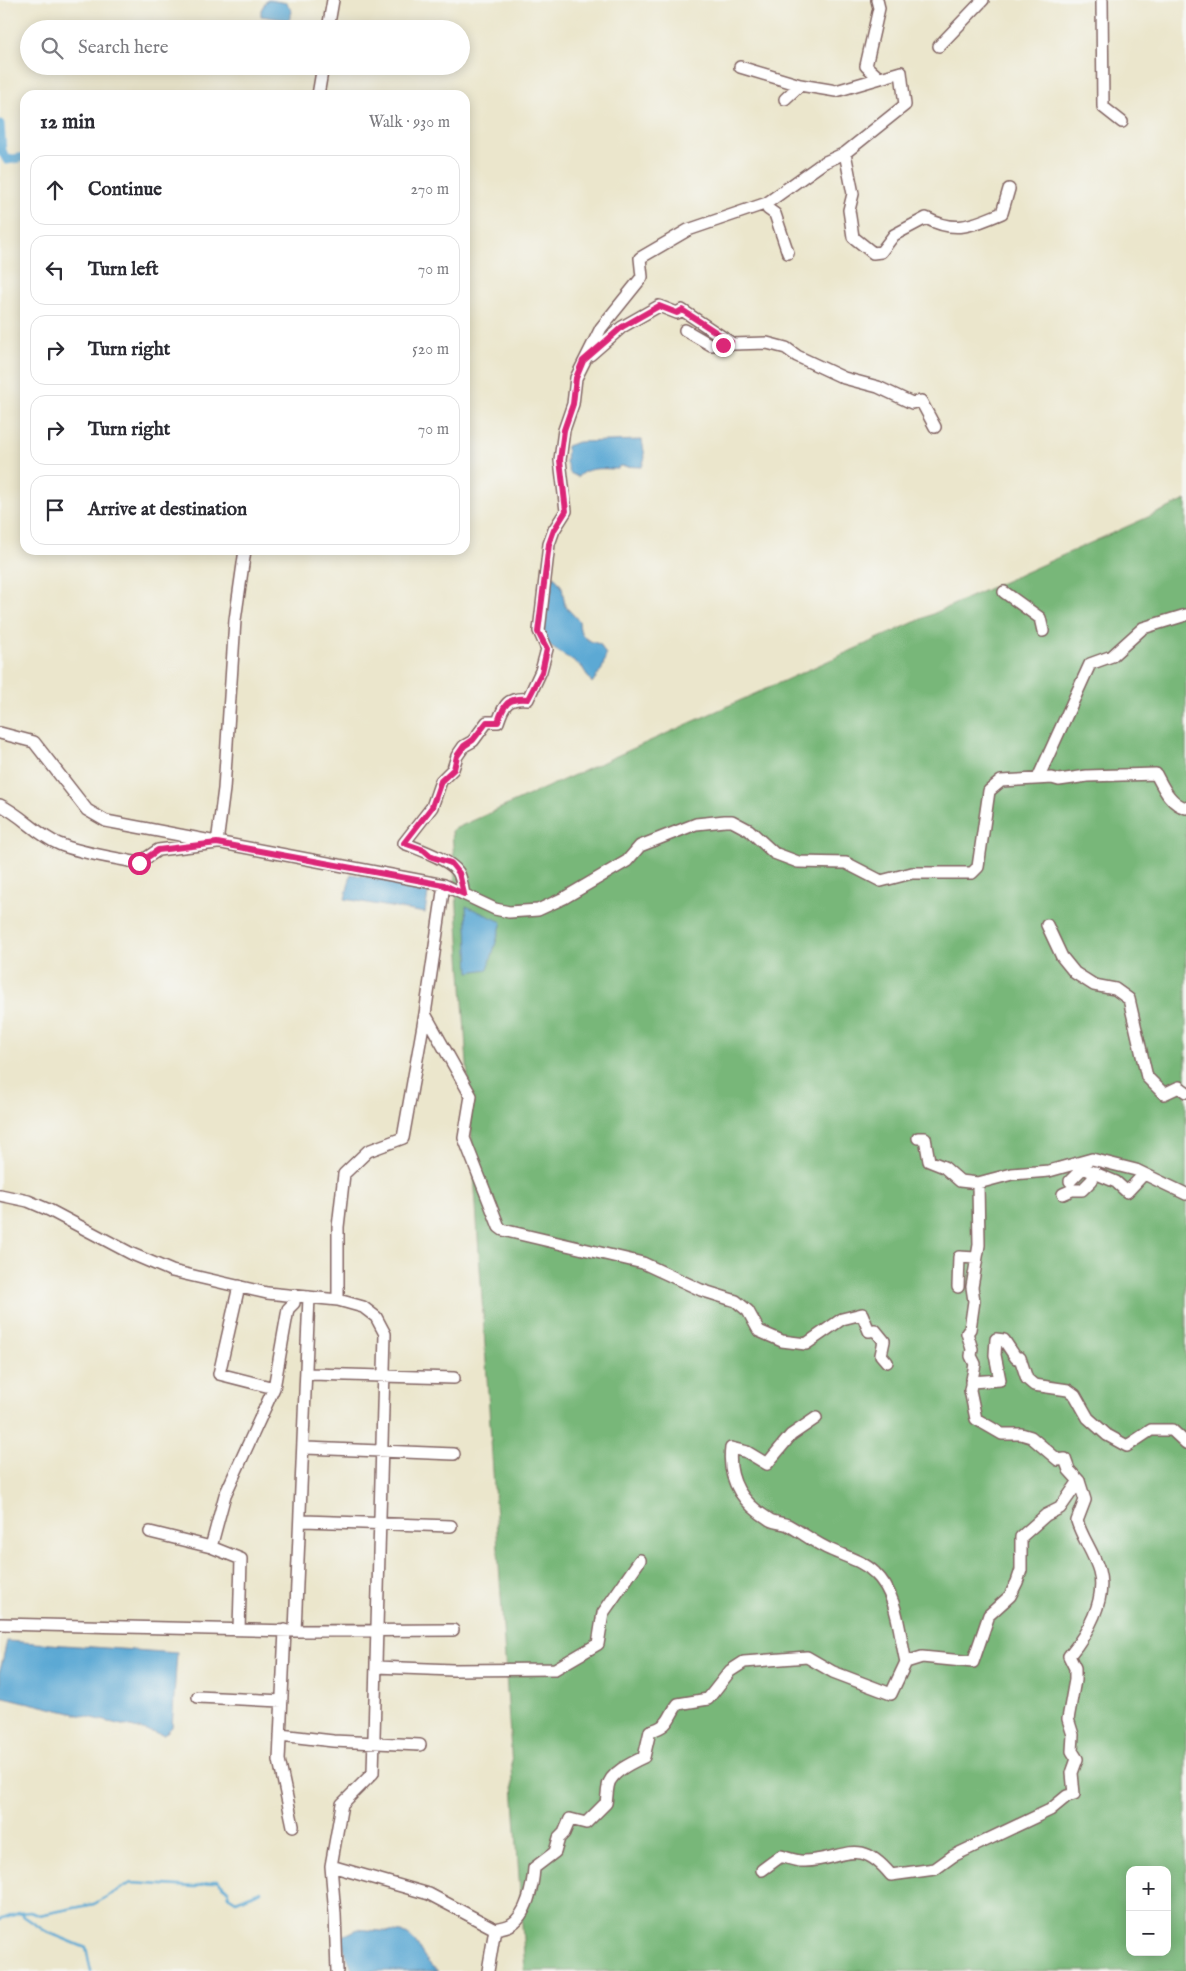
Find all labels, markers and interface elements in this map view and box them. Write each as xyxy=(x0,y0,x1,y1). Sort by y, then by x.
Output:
search box xyxy=(20,20,470,75)
icon: search xyxy=(38,34,66,62)
text: Search here xyxy=(78,36,169,60)
text: 12 min xyxy=(40,109,95,136)
text: Walk · 930 m xyxy=(369,113,450,133)
icon: ahead xyxy=(41,176,69,204)
text: Continue xyxy=(88,178,162,202)
text: 270 m xyxy=(410,180,449,200)
icon: left xyxy=(41,256,69,284)
text: Turn left xyxy=(88,258,159,282)
text: 70 m xyxy=(418,260,449,280)
route end xyxy=(712,334,735,357)
icon: right xyxy=(41,336,69,364)
text: Turn right xyxy=(88,338,170,362)
text: 520 m xyxy=(412,340,449,360)
icon: right xyxy=(41,416,69,444)
text: Turn right xyxy=(88,418,170,442)
text: 70 m xyxy=(418,420,449,440)
icon: arrive xyxy=(41,496,69,524)
text: Arrive at destination xyxy=(88,498,247,522)
route start xyxy=(128,852,151,875)
map controls xyxy=(1126,1866,1171,1956)
button: + xyxy=(1126,1866,1171,1911)
button: − xyxy=(1126,1911,1171,1956)

